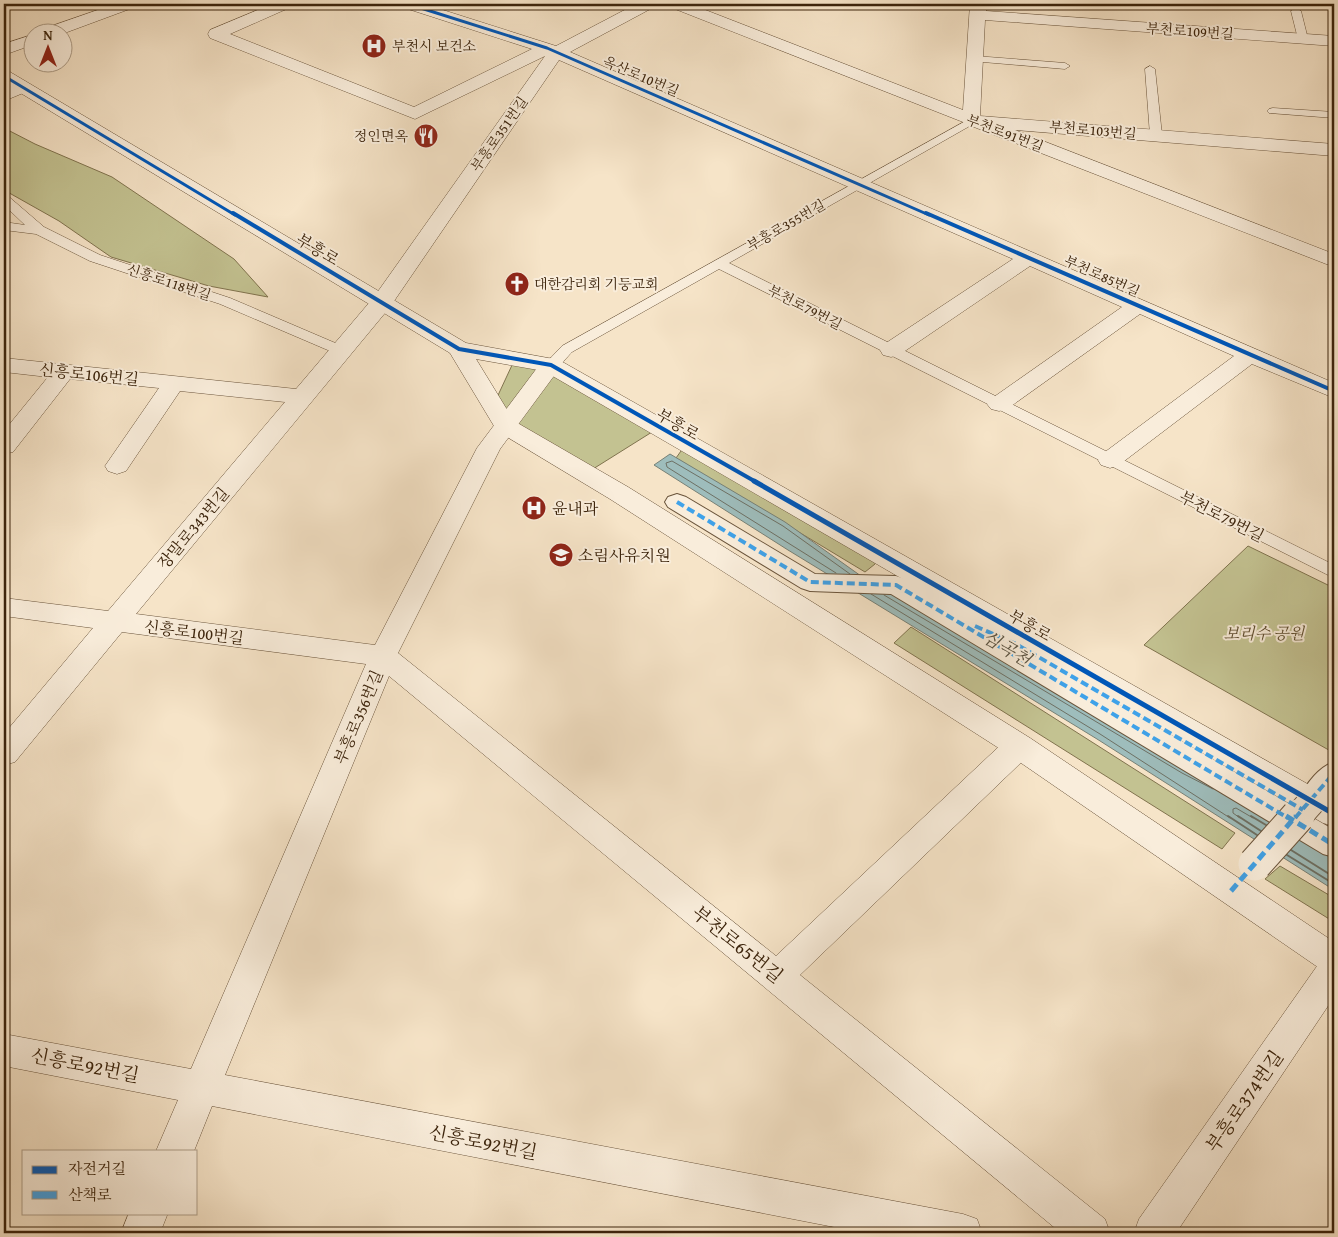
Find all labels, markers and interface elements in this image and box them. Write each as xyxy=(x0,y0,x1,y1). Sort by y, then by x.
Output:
street label: 부천로109번길 xyxy=(1145,18,1235,44)
north arrow xyxy=(22,22,72,72)
text: N xyxy=(43,25,53,45)
hospital icon: 부천시 보건소 xyxy=(361,33,387,59)
place label: 부천시 보건소 xyxy=(392,36,477,56)
street label: 옥산로10번길 xyxy=(600,51,682,101)
street label: 부흥로351번길 xyxy=(466,92,532,176)
street label: 부천로91번길 xyxy=(964,109,1046,157)
street label: 부천로103번길 xyxy=(1048,116,1138,144)
restaurant icon: 정인면옥 xyxy=(413,123,439,149)
place label: 정인면옥 xyxy=(354,126,408,146)
street label: 부흥로355번길 xyxy=(743,194,829,256)
street label: 부흥로 xyxy=(292,227,345,272)
street label: 부천로85번길 xyxy=(1061,250,1143,302)
street label: 신흥로118번길 xyxy=(124,259,214,305)
church icon: 대한감리회 기둥교회 xyxy=(504,271,530,297)
place label: 대한감리회 기둥교회 xyxy=(534,274,659,294)
street label: 부천로79번길 xyxy=(764,280,846,334)
street label: 신흥로106번길 xyxy=(38,357,140,391)
street label: 부흥로 xyxy=(652,402,705,446)
street label: 장말로343번길 xyxy=(152,482,234,574)
street label: 부천로79번길 xyxy=(1175,484,1269,548)
hospital icon: 윤내과 xyxy=(521,495,547,521)
place label: 윤내과 xyxy=(552,496,599,520)
school or university icon: 소림사유치원 xyxy=(548,542,574,568)
place label: 소림사유치원 xyxy=(578,543,671,567)
street label: 부흥로 xyxy=(1004,603,1057,647)
street label: 신흥로100번길 xyxy=(143,614,245,650)
park label: 보리수 공원 xyxy=(1224,621,1306,645)
water label: 심곡천 xyxy=(978,623,1038,674)
street label: 부흥로356번길 xyxy=(327,666,389,768)
street label: 부천로65번길 xyxy=(686,898,790,990)
street label: 신흥로92번길 xyxy=(28,1041,142,1089)
street label: 부흥로374번길 xyxy=(1198,1044,1290,1158)
street label: 신흥로92번길 xyxy=(426,1118,540,1166)
legend xyxy=(22,1150,198,1214)
text: 자전거길 xyxy=(68,1158,126,1179)
text: 산책로 xyxy=(68,1184,112,1205)

